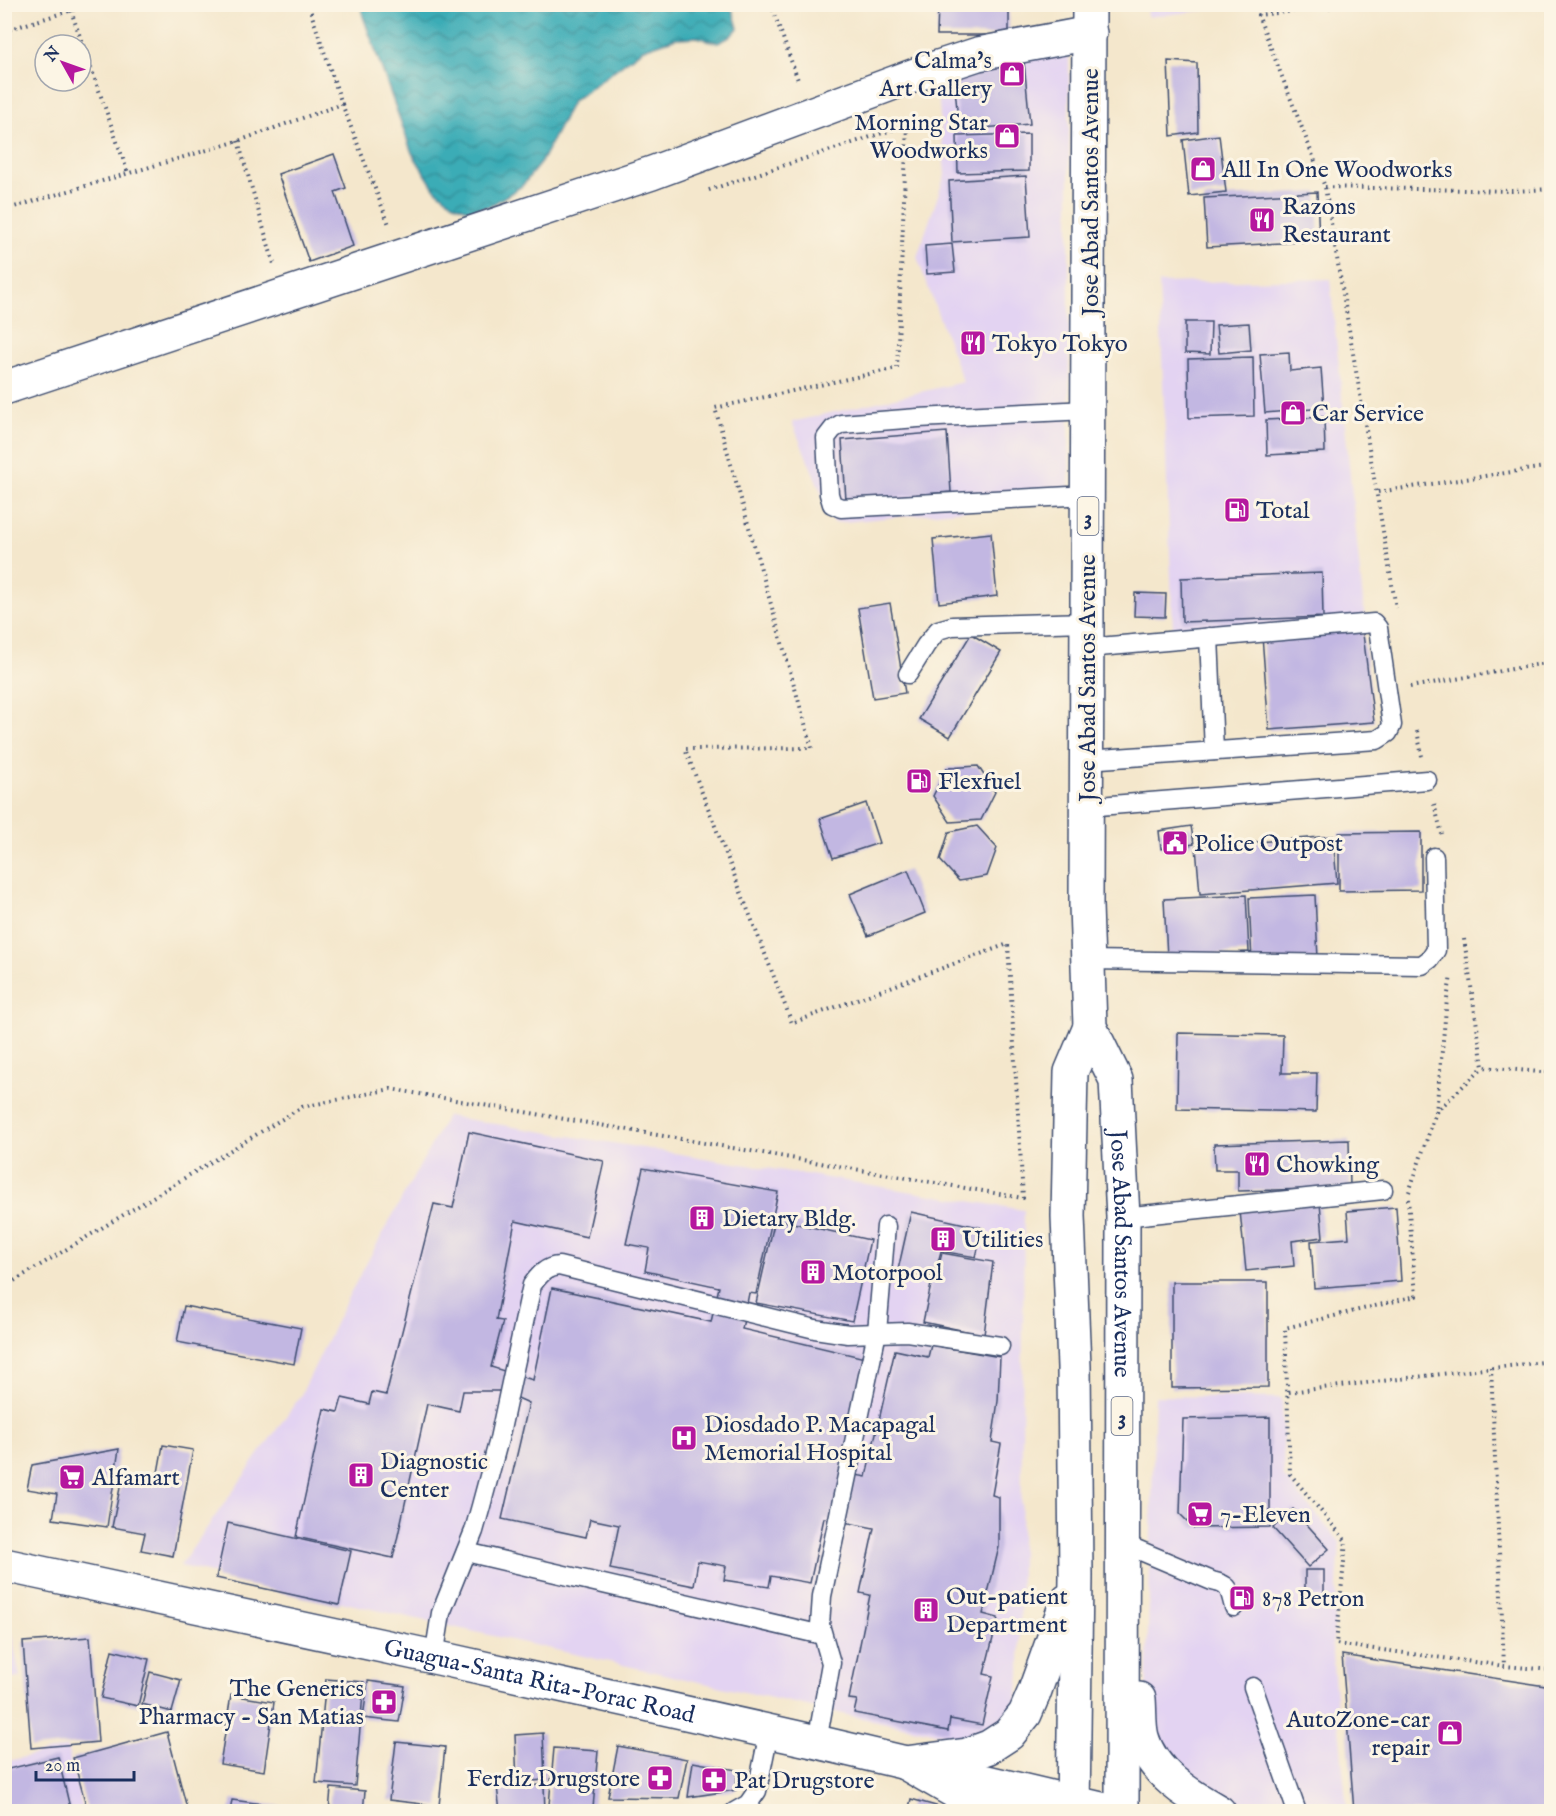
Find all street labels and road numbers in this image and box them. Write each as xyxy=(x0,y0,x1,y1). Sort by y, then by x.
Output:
street label: Jose Abad Santos Avenue xyxy=(1076,68,1107,319)
road number: 3 xyxy=(1078,497,1098,535)
street label: Jose Abad Santos Avenue xyxy=(1073,554,1104,805)
street label: Jose Abad Santos Avenue xyxy=(1101,1126,1137,1378)
road number: 3 xyxy=(1112,1397,1132,1435)
street label: Guagua-Santa Rita-Porac Road xyxy=(381,1633,698,1732)

